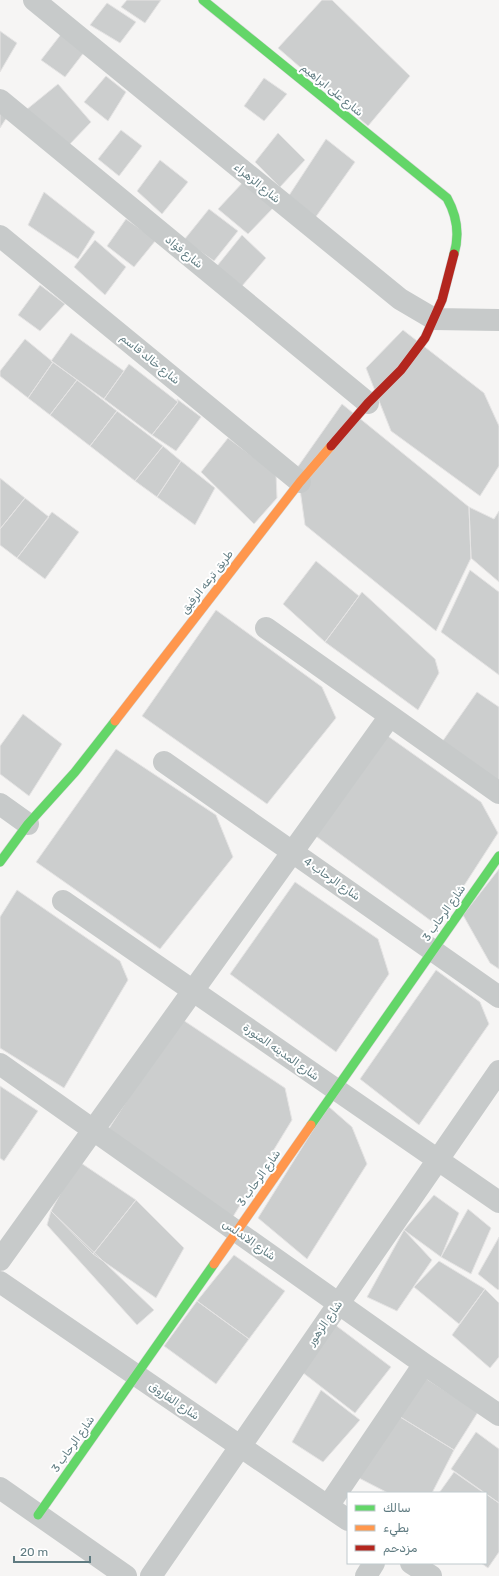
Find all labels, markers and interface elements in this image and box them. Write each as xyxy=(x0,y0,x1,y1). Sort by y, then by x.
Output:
street label: شارع على ابراهيم xyxy=(297,61,366,121)
street label: شارع الزهراء xyxy=(230,160,283,207)
street label: شارع فؤاد xyxy=(161,233,205,273)
street label: شارع خالد قاسم xyxy=(116,331,182,389)
street label: طريق ترعه الرفيق xyxy=(178,547,237,617)
street label: شارع الرحاب 4 xyxy=(300,855,363,905)
street label: شارع الرحاب 3 xyxy=(420,882,470,945)
street label: شارع المدينه المنورة xyxy=(239,1021,322,1085)
street label: شارع الرحاب 3 xyxy=(235,1147,285,1210)
street label: شارع الاندلس xyxy=(219,1217,278,1265)
street label: شارع الزهور xyxy=(304,1298,347,1350)
street label: شارع الفاروق xyxy=(145,1379,202,1424)
street label: شارع الرحاب 3 xyxy=(49,1413,99,1476)
legend xyxy=(347,1492,487,1564)
text: سالك xyxy=(383,1501,411,1515)
text: بطيء xyxy=(383,1521,409,1537)
scale bar xyxy=(14,1538,90,1564)
text: مزدحم xyxy=(383,1541,418,1556)
text: 20 m xyxy=(20,1545,48,1559)

